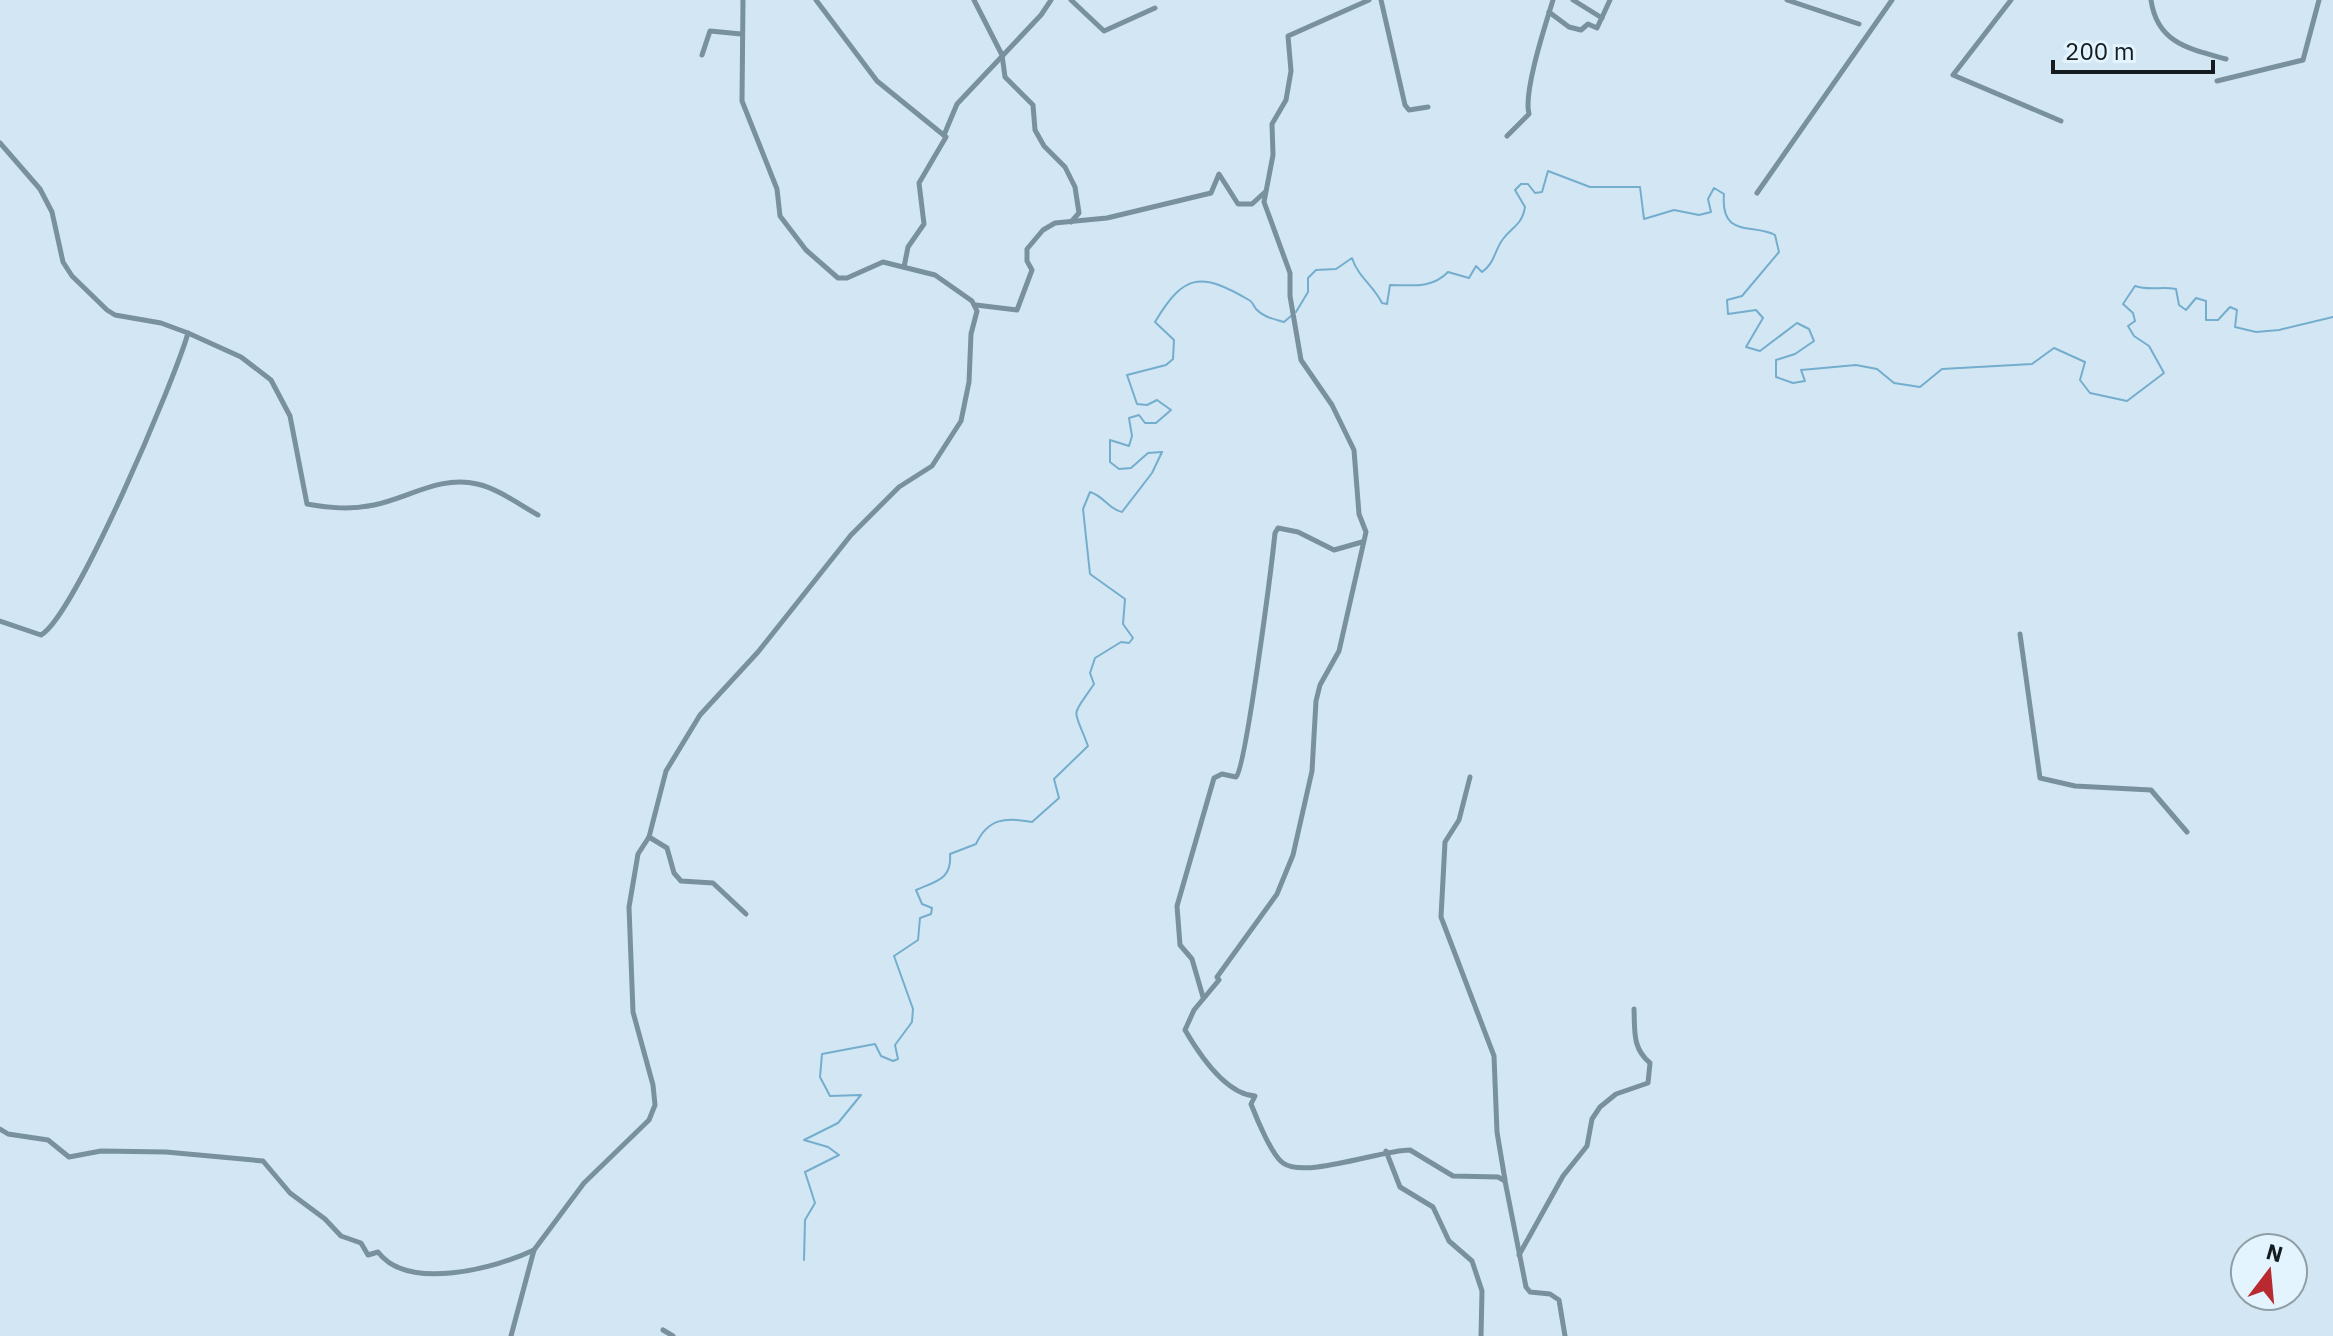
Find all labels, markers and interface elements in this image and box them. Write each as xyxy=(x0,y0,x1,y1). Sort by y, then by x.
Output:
scale bar xyxy=(2053,24,2213,74)
text: 200 m xyxy=(2065,35,2135,67)
north arrow xyxy=(2229,1232,2309,1312)
text: N xyxy=(2263,1236,2286,1268)

